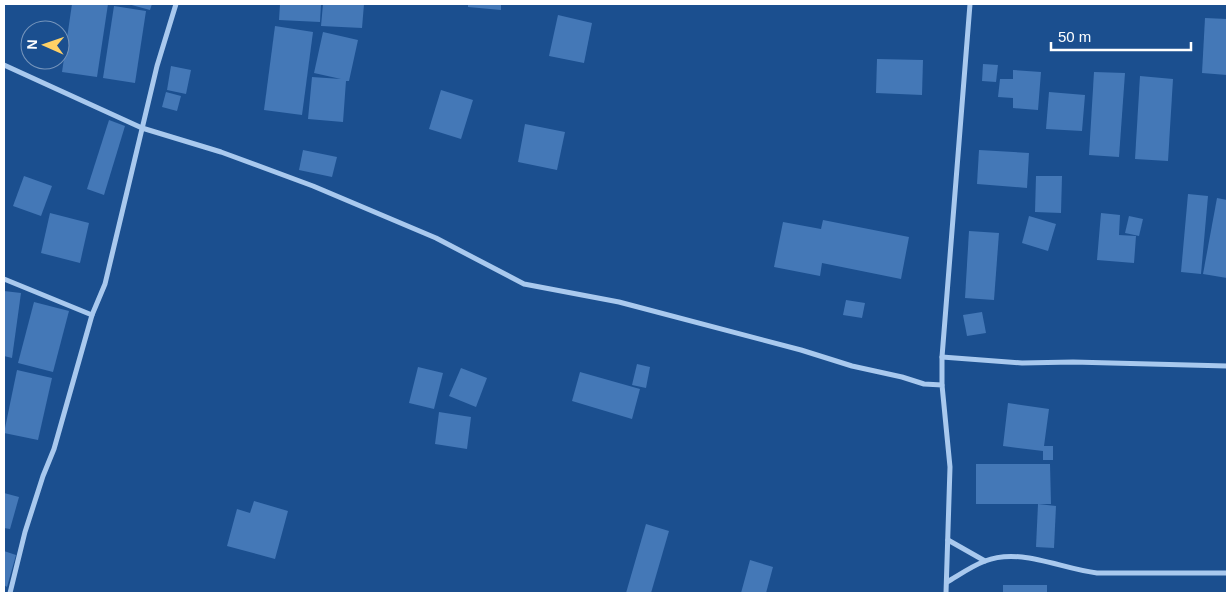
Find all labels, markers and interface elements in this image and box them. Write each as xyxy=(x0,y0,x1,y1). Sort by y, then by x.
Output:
north arrow xyxy=(20,20,70,70)
scale bar xyxy=(1051,20,1191,52)
text: 50 m xyxy=(1058,28,1091,45)
text: N xyxy=(24,39,40,50)

